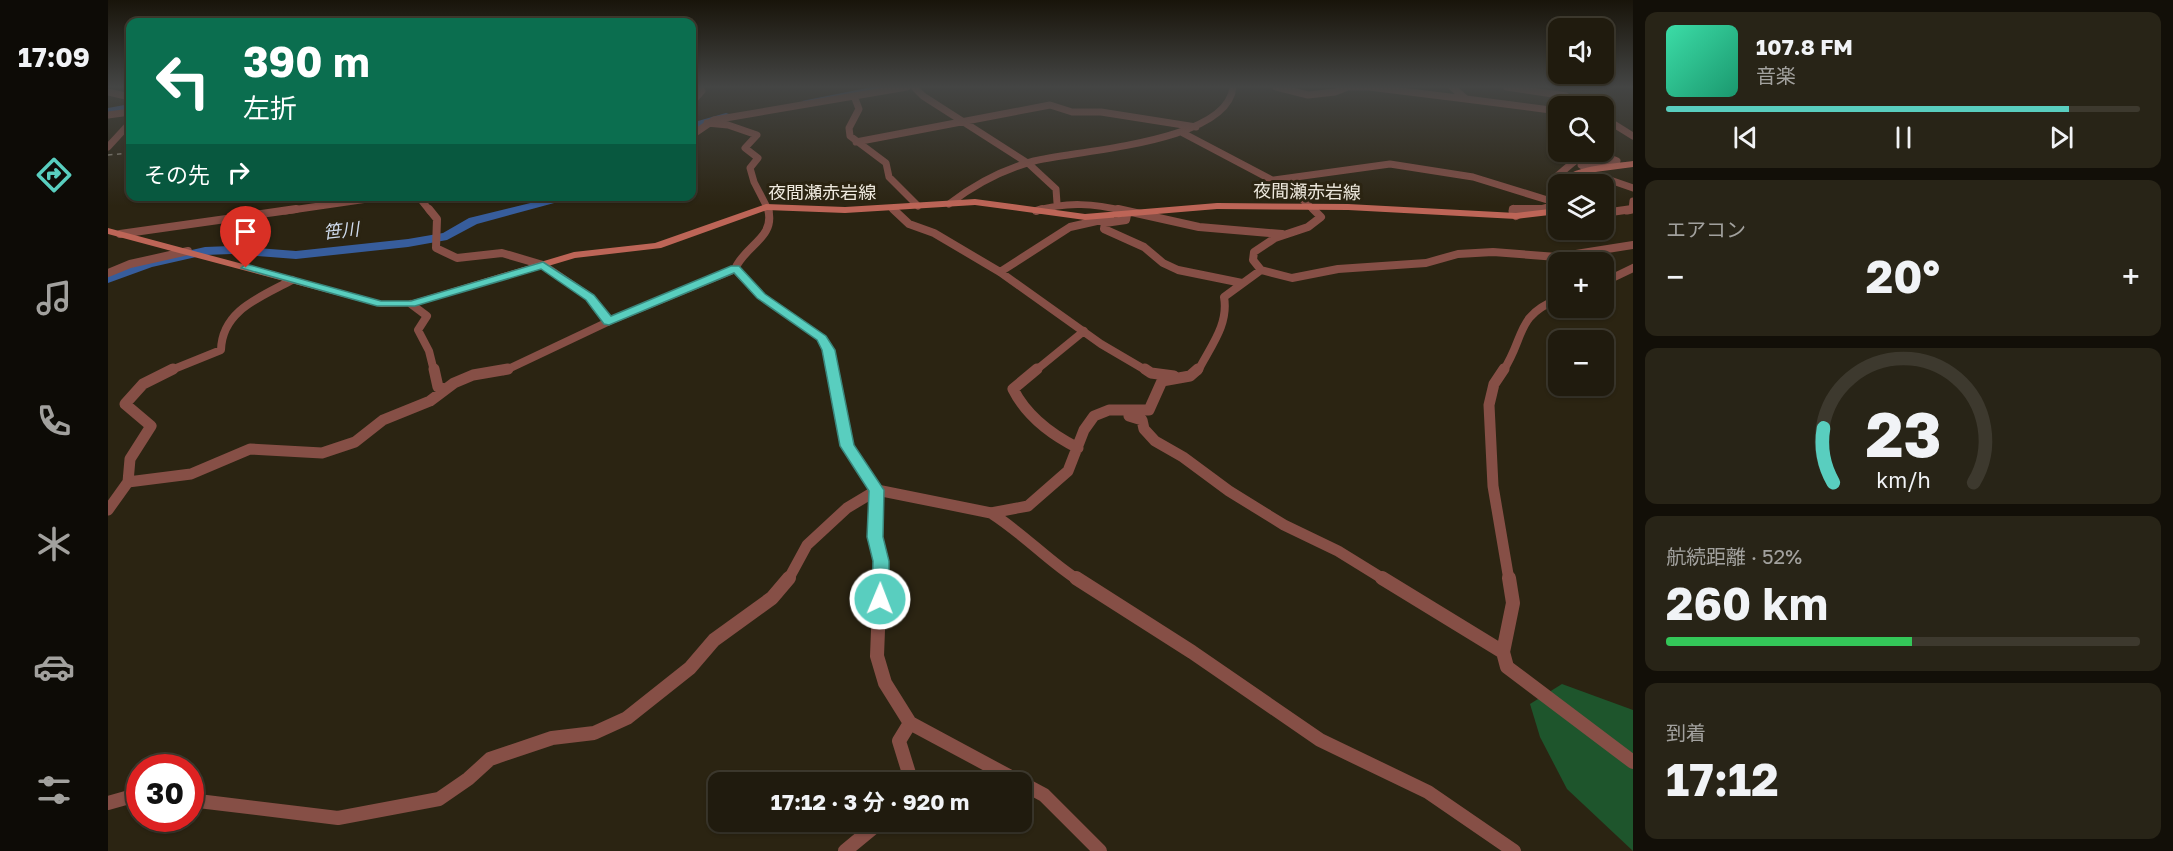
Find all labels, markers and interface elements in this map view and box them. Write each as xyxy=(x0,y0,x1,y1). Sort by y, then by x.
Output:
map controls xyxy=(1548,18,1614,396)
button: sound xyxy=(1548,18,1614,84)
text: 107.8 FM xyxy=(1756,33,1853,60)
text: 390 m xyxy=(243,36,370,86)
text: 17:09 xyxy=(18,41,90,73)
icon: left xyxy=(144,42,222,120)
text: 音楽 xyxy=(1756,63,1796,87)
text: 左折 xyxy=(243,92,297,124)
button: search xyxy=(1548,96,1614,162)
icon: previous xyxy=(1729,121,1762,154)
icon: pause xyxy=(1887,121,1920,154)
icon: next xyxy=(2045,121,2078,154)
icon: directions xyxy=(33,154,75,196)
icon: right xyxy=(222,156,255,189)
text: その先 xyxy=(144,161,210,188)
button: layers xyxy=(1548,174,1614,240)
street label: 夜間瀬赤岩線 xyxy=(1253,179,1361,203)
street label: 夜間瀬赤岩線 xyxy=(768,181,876,203)
pin xyxy=(220,206,271,268)
icon: arrive xyxy=(229,215,262,248)
water label: 笹川 xyxy=(322,217,362,243)
text: エアコン xyxy=(1666,217,1746,241)
text: 20° xyxy=(1866,249,1940,303)
button: + xyxy=(1548,252,1614,318)
text: − xyxy=(1666,257,1684,296)
text: + xyxy=(2122,257,2140,296)
icon: music xyxy=(33,277,75,319)
button: − xyxy=(1548,330,1614,396)
text: 23 xyxy=(1865,396,1941,471)
icon: phone xyxy=(33,400,75,442)
text: km/h xyxy=(1876,467,1930,493)
icon: climate xyxy=(33,523,75,565)
text: 航続距離 · 52% xyxy=(1666,544,1802,568)
position arrow xyxy=(848,567,912,631)
text: 260 km xyxy=(1666,576,1828,630)
icon: car xyxy=(33,646,75,688)
text: 到着 xyxy=(1666,720,1706,744)
text: 17:12 xyxy=(1666,752,1779,806)
speed limit sign: 30 xyxy=(126,754,204,832)
icon: filters xyxy=(33,769,75,811)
text: 17:12 · 3 分 · 920 m xyxy=(771,788,969,815)

